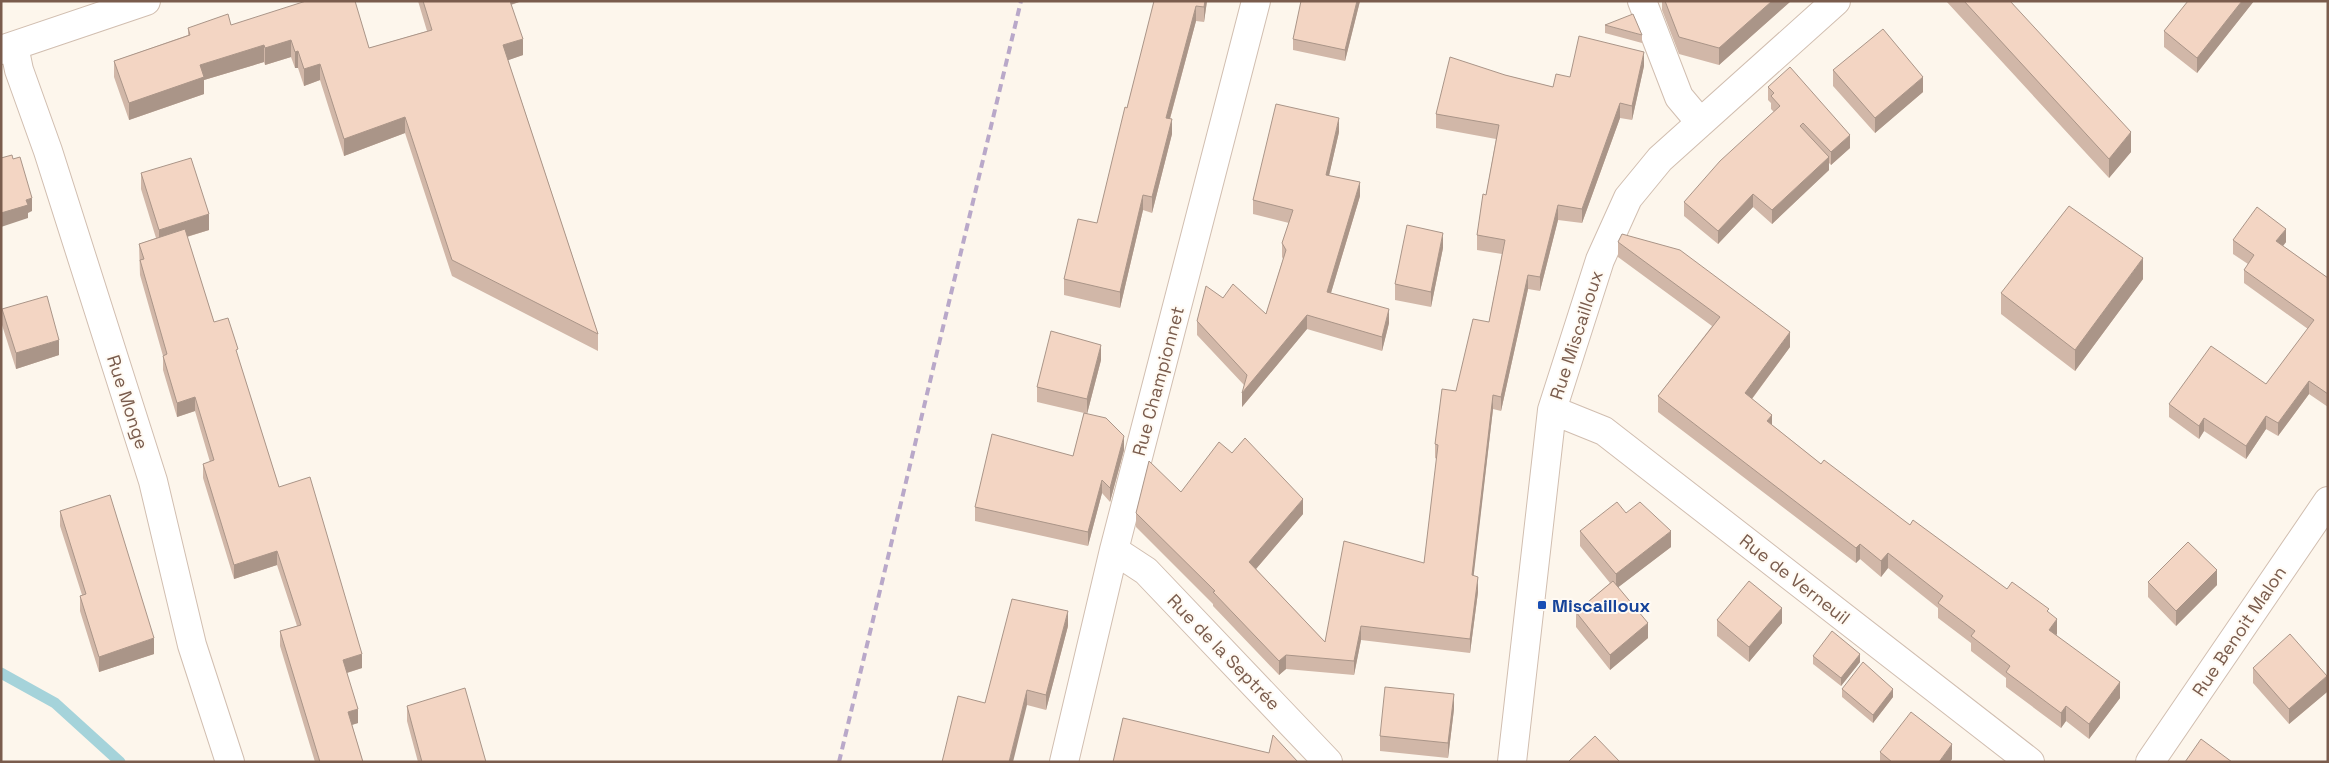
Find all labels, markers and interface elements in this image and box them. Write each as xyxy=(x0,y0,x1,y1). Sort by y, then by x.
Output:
street label: Rue Miscailloux xyxy=(1544,268,1608,402)
street label: Rue Championnet xyxy=(1127,304,1189,458)
street label: Rue Monge xyxy=(102,352,154,452)
street label: Rue de Verneuil xyxy=(1735,529,1855,629)
street label: Rue Benoit Malon xyxy=(2187,561,2291,701)
street label: Rue de la Septrée xyxy=(1163,589,1285,715)
place label: Miscailloux xyxy=(1552,594,1651,617)
marker: Miscailloux xyxy=(1536,599,1548,611)

